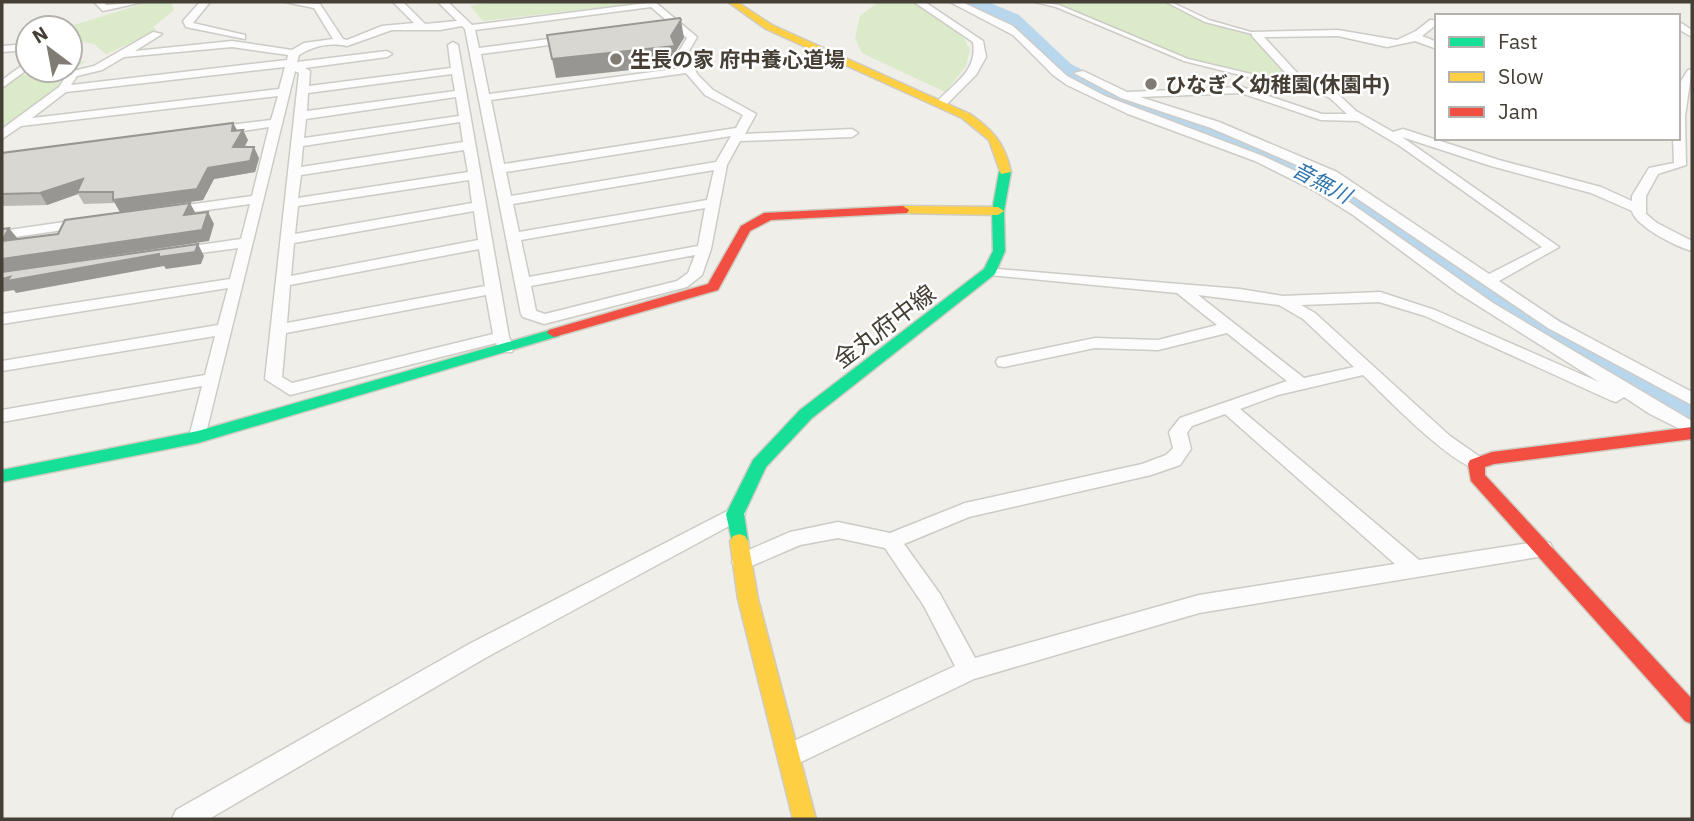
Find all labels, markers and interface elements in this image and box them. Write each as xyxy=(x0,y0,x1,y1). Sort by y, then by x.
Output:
north arrow xyxy=(14,14,84,84)
legend xyxy=(1435,14,1680,140)
text: N xyxy=(28,21,52,48)
text: Fast xyxy=(1498,27,1538,55)
place label: 生長の家 府中養心道場 xyxy=(630,45,845,73)
marker: 生長の家 府中養心道場 xyxy=(608,51,624,67)
text: Slow xyxy=(1498,62,1544,90)
place label: ひなぎく幼稚園(休園中) xyxy=(1165,70,1390,98)
marker: ひなぎく幼稚園(休園中) xyxy=(1143,76,1159,92)
text: Jam xyxy=(1498,97,1538,125)
water label: 音無川 xyxy=(1288,155,1358,210)
street label: 金丸府中線 xyxy=(826,277,942,375)

